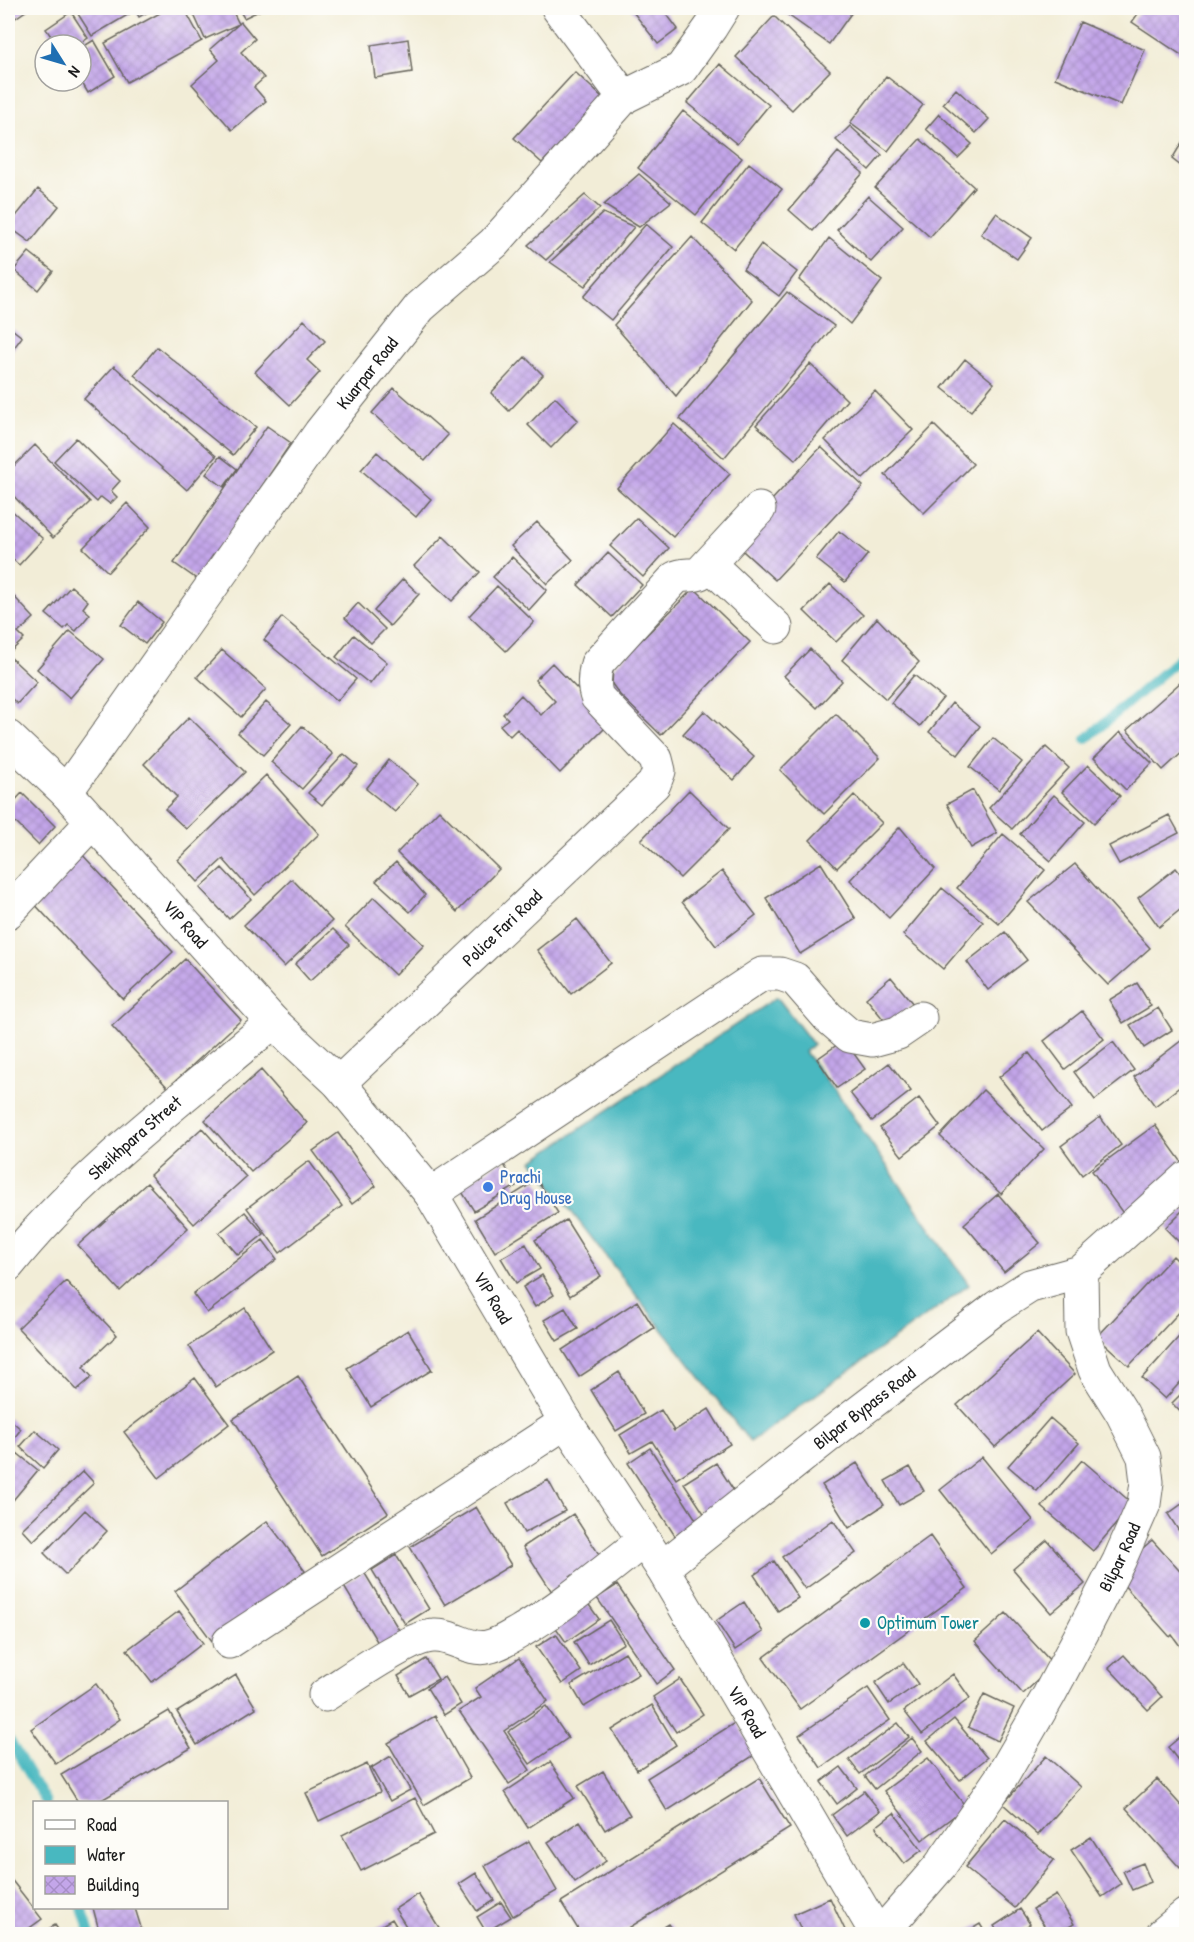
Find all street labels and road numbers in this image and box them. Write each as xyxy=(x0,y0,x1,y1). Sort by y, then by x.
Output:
street label: Kuarpar Road xyxy=(330,332,404,414)
street label: Police Fari Road xyxy=(456,884,547,972)
street label: VIP Road xyxy=(157,895,214,953)
street label: Sheikhpara Street xyxy=(82,1089,188,1185)
street label: VIP Road xyxy=(468,1267,518,1328)
street label: Bilpar Bypass Road xyxy=(808,1360,921,1455)
street label: Bilpar Road xyxy=(1092,1519,1146,1596)
street label: VIP Road xyxy=(722,1681,772,1742)

